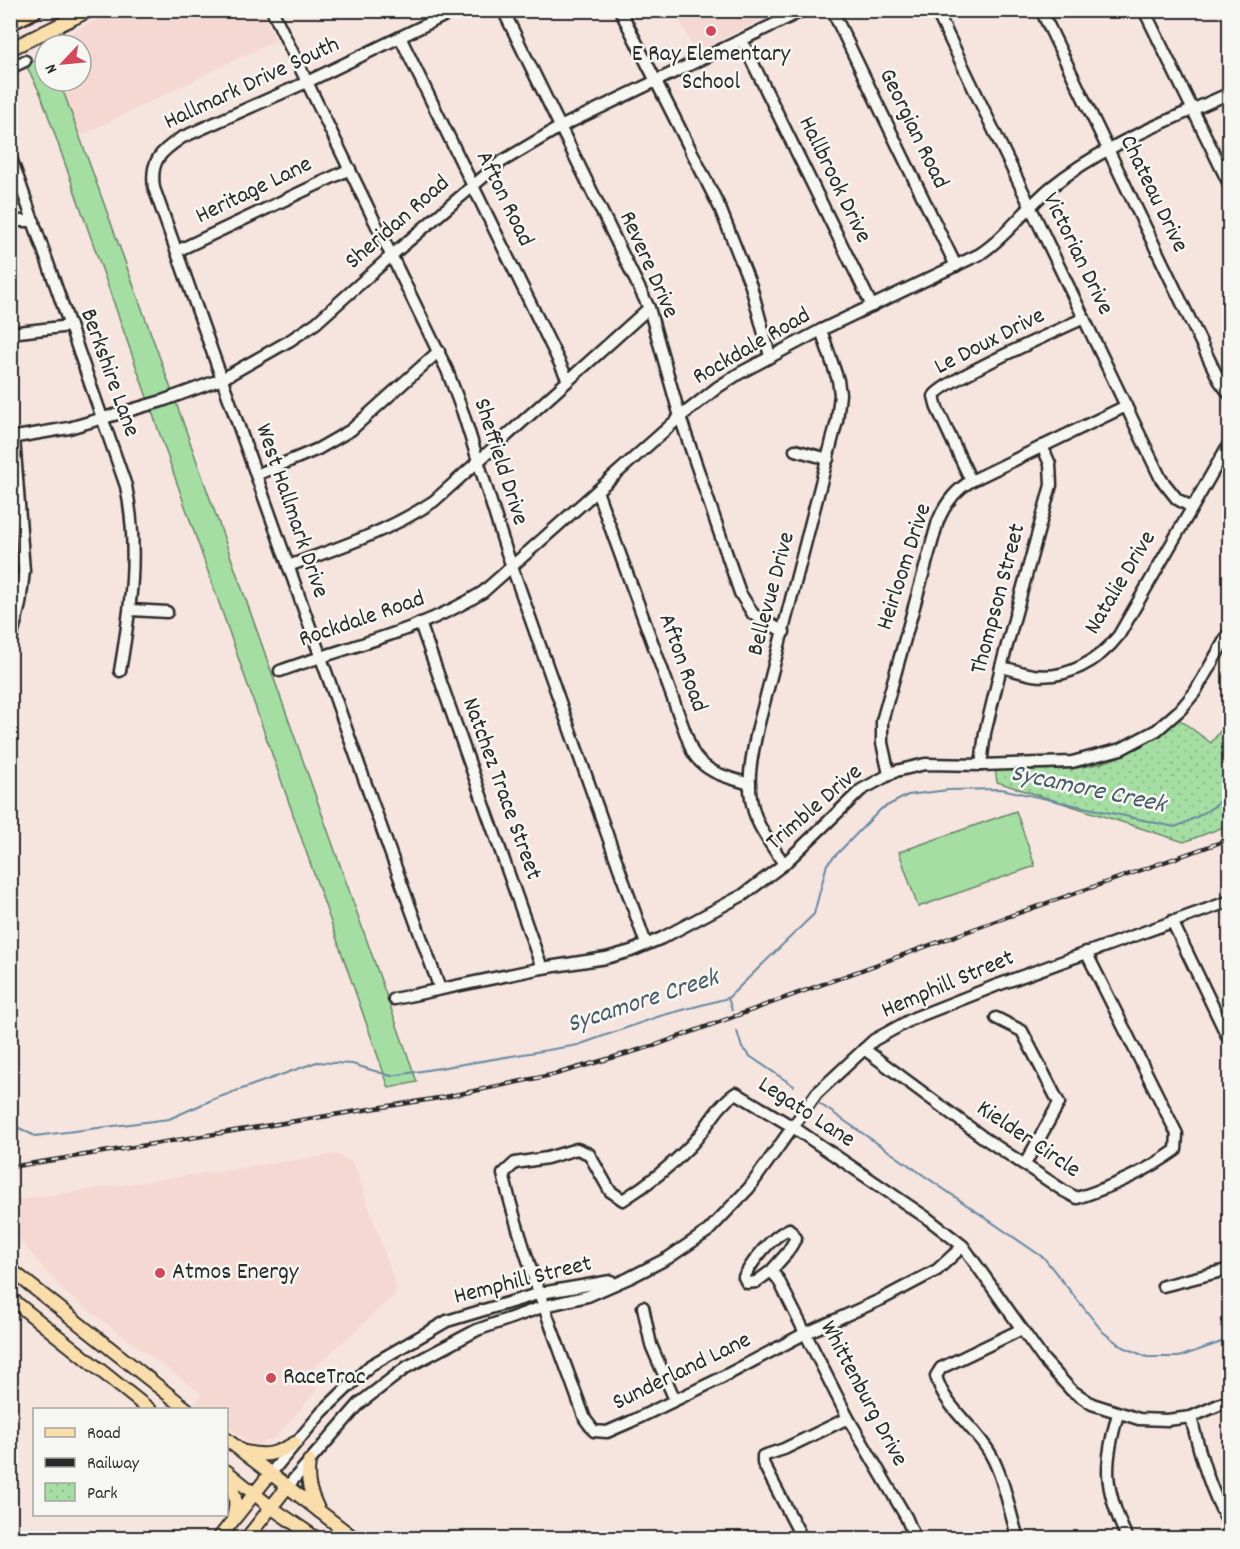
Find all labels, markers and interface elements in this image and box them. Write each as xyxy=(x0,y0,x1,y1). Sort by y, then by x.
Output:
marker: E Ray Elementary School xyxy=(704,24,718,38)
street label: Hallmark Drive South xyxy=(159,28,345,140)
north arrow xyxy=(33,33,93,93)
place label: E Ray Elementary School xyxy=(632,38,792,100)
text: N xyxy=(40,60,64,77)
street label: Georgian Road xyxy=(869,63,957,195)
street label: Hallbrook Drive xyxy=(789,111,879,249)
street label: Chateau Drive xyxy=(1110,130,1196,258)
street label: Afton Road xyxy=(466,145,542,253)
street label: Heritage Lane xyxy=(190,148,318,234)
street label: Sheridan Road xyxy=(338,168,458,278)
street label: Victorian Drive xyxy=(1033,187,1121,321)
street label: Revere Drive xyxy=(609,206,687,324)
street label: Rockdale Road xyxy=(687,300,817,394)
street label: Le Doux Drive xyxy=(929,300,1051,384)
street label: Berkshire Lane xyxy=(70,304,148,442)
street label: Sheffield Drive xyxy=(464,394,536,530)
street label: West Hallmark Drive xyxy=(245,419,337,603)
street label: Heirloom Drive xyxy=(869,499,941,635)
street label: Thompson Street xyxy=(963,520,1035,678)
street label: Natalie Drive xyxy=(1077,525,1165,641)
street label: Bellevue Drive xyxy=(739,528,805,660)
street label: Rockdale Road xyxy=(295,583,429,657)
street label: Afton Road xyxy=(648,609,716,717)
street label: Natchez Trace Street xyxy=(452,693,550,885)
water label: Sycamore Creek xyxy=(1007,756,1171,825)
street label: Trimble Drive xyxy=(759,757,871,859)
street label: Hemphill Street xyxy=(876,942,1020,1028)
water label: Sycamore Creek xyxy=(563,959,726,1044)
street label: Legato Lane xyxy=(751,1069,861,1157)
street label: Kielder Circle xyxy=(969,1093,1087,1187)
street label: Hemphill Street xyxy=(450,1247,596,1315)
place label: Atmos Energy xyxy=(172,1256,300,1290)
marker: Atmos Energy xyxy=(153,1266,167,1280)
street label: Whittenburg Drive xyxy=(810,1315,916,1473)
street label: Sunderland Lane xyxy=(607,1324,757,1420)
place label: RaceTrac xyxy=(283,1361,366,1395)
marker: RaceTrac xyxy=(264,1371,278,1385)
legend xyxy=(33,1408,228,1516)
text: Road xyxy=(87,1422,121,1447)
text: Railway xyxy=(87,1452,140,1477)
text: Park xyxy=(87,1482,118,1507)

